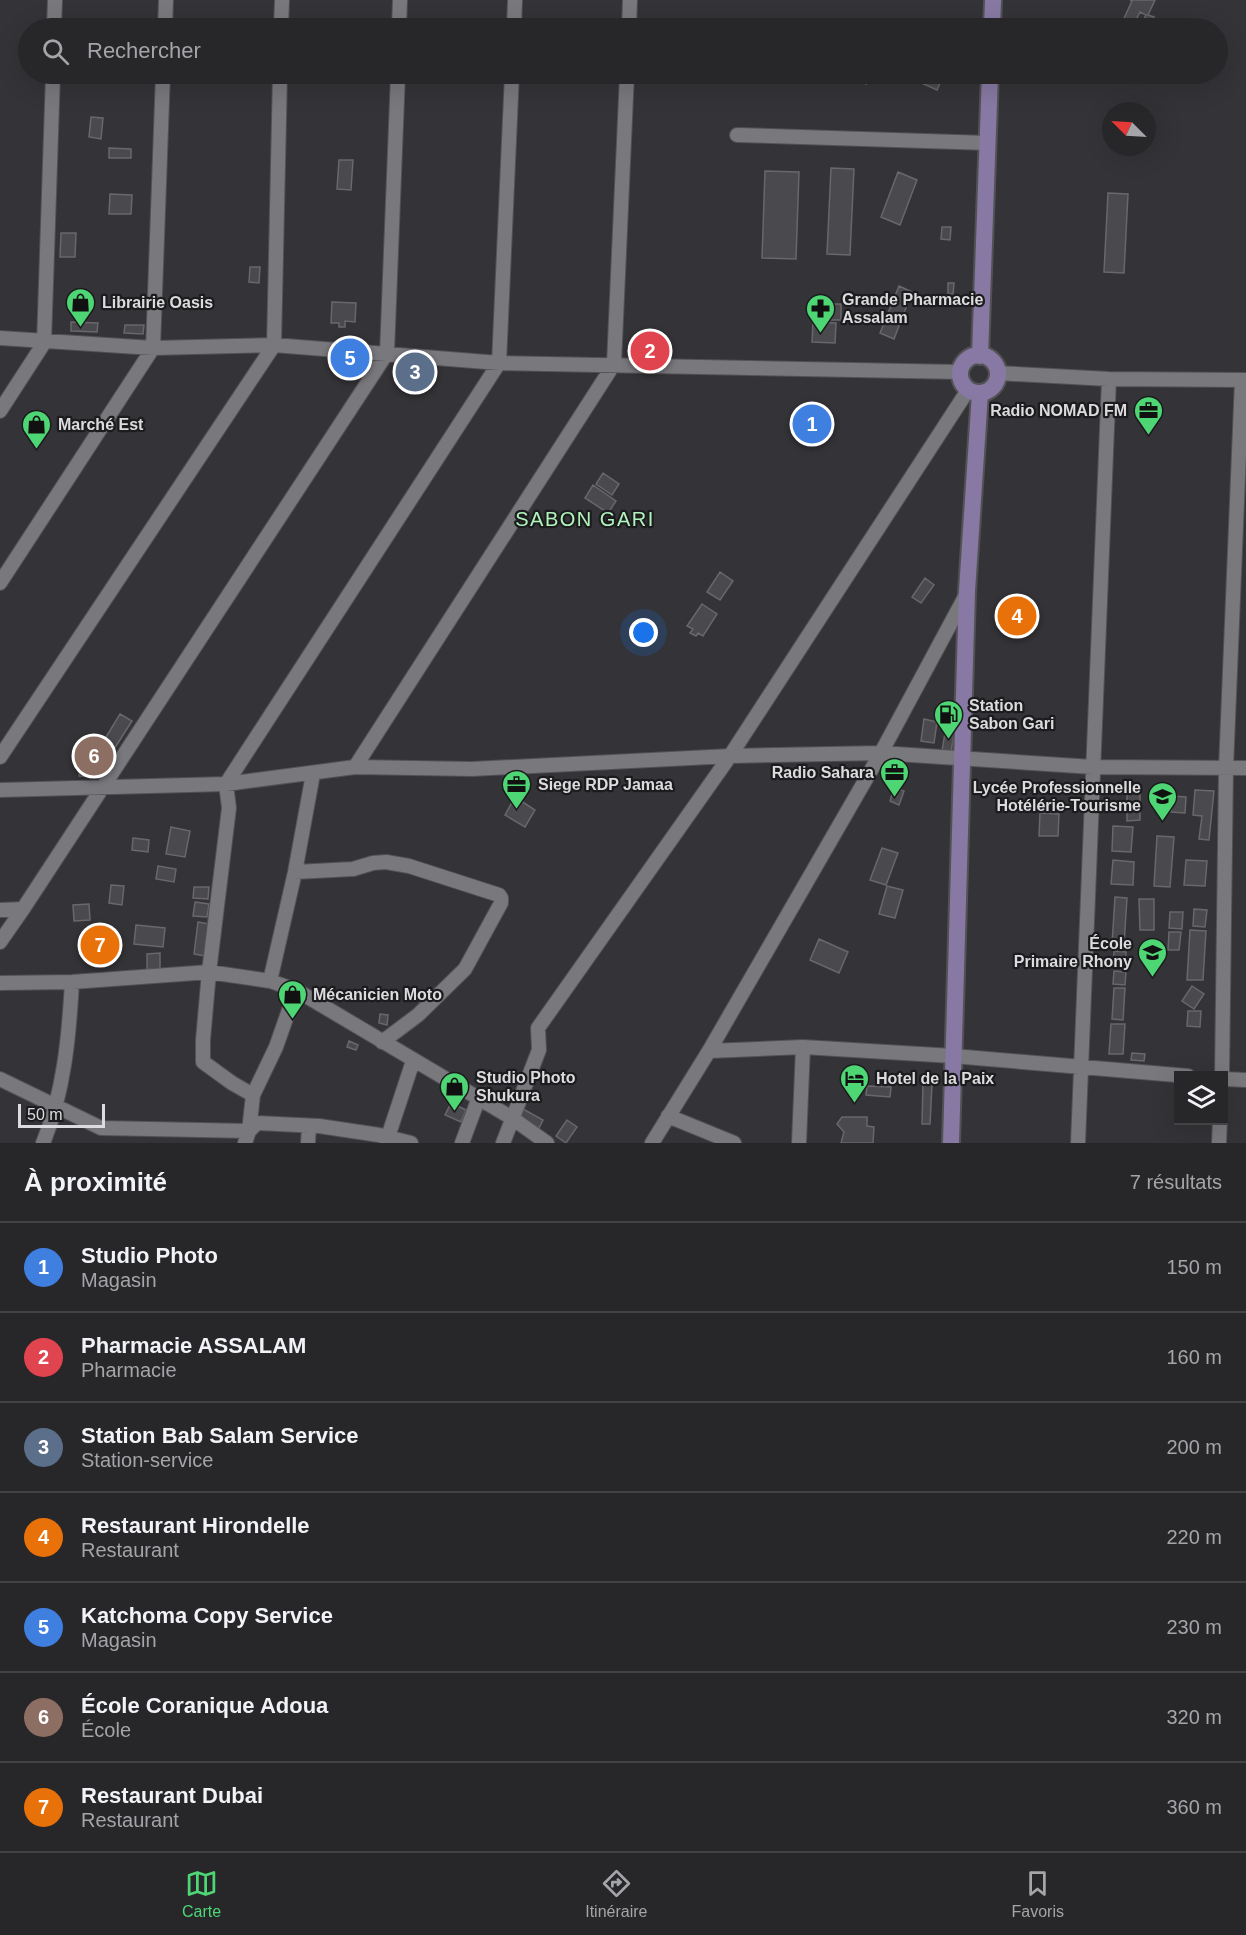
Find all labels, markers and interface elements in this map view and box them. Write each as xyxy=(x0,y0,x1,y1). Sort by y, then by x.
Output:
search box xyxy=(18,18,1228,84)
icon: search xyxy=(39,35,72,68)
text: Rechercher xyxy=(87,38,201,63)
north arrow xyxy=(1102,102,1156,156)
shop icon: Librairie Oasis xyxy=(65,286,97,328)
place label: Grande Pharmacie Assalam xyxy=(842,291,984,326)
pharmacy icon: Grande Pharmacie Assalam xyxy=(805,292,837,334)
place label: Librairie Oasis xyxy=(102,294,213,311)
pin: 2 xyxy=(630,328,670,374)
pin: 5 xyxy=(330,336,370,380)
pin: 3 xyxy=(396,350,434,394)
office icon: Radio NOMAD FM xyxy=(1132,394,1164,436)
pin: 1 xyxy=(792,402,832,446)
place label: Radio NOMAD FM xyxy=(990,402,1127,419)
shop icon: Marché Est xyxy=(21,408,53,450)
place label: Marché Est xyxy=(58,416,144,433)
district label: SABON GARI xyxy=(515,508,655,530)
pin: 4 xyxy=(998,594,1036,638)
your location xyxy=(629,618,658,647)
place label: Station Sabon Gari xyxy=(969,697,1054,732)
fuel station icon: Station Sabon Gari xyxy=(932,698,964,740)
pin: 6 xyxy=(74,734,113,778)
office icon: Radio Sahara xyxy=(879,756,911,798)
place label: Radio Sahara xyxy=(772,764,874,781)
office icon: Siege RDP Jamaa xyxy=(501,768,533,810)
place label: Siege RDP Jamaa xyxy=(538,776,673,793)
place label: Lycée Professionnelle Hotélérie-Tourisme xyxy=(973,779,1141,814)
school or university icon: Lycée Professionnelle Hotélérie-Tourisme xyxy=(1146,780,1178,822)
pin: 7 xyxy=(80,922,120,968)
place label: École Primaire Rhony xyxy=(1014,934,1132,970)
school or university icon: École Primaire Rhony xyxy=(1137,936,1169,978)
shop icon: Mécanicien Moto xyxy=(276,978,308,1020)
place label: Mécanicien Moto xyxy=(313,986,442,1003)
hotel icon: Hotel de la Paix xyxy=(839,1062,871,1104)
place label: Studio Photo Shukura xyxy=(476,1069,576,1104)
shop icon: Studio Photo Shukura xyxy=(439,1070,471,1112)
place label: Hotel de la Paix xyxy=(876,1070,994,1087)
map controls xyxy=(1174,1071,1228,1125)
button: layers xyxy=(1174,1071,1228,1125)
scale bar xyxy=(18,1101,105,1128)
text: 50 m xyxy=(27,1106,63,1123)
text: À proximité xyxy=(24,1167,167,1197)
text: 7 résultats xyxy=(1130,1171,1222,1193)
text: Studio Photo xyxy=(81,1243,218,1268)
text: 1 xyxy=(38,1256,49,1278)
text: 150 m xyxy=(1166,1256,1222,1278)
text: Magasin xyxy=(81,1269,157,1291)
text: Pharmacie ASSALAM xyxy=(81,1333,306,1358)
text: 2 xyxy=(38,1346,49,1368)
text: 160 m xyxy=(1166,1346,1222,1368)
text: Pharmacie xyxy=(81,1359,177,1381)
text: Station Bab Salam Service xyxy=(81,1423,359,1448)
text: 3 xyxy=(38,1436,49,1458)
text: 200 m xyxy=(1166,1436,1222,1458)
text: Station-service xyxy=(81,1449,213,1471)
text: Restaurant Hirondelle xyxy=(81,1513,310,1538)
text: 4 xyxy=(38,1526,49,1548)
text: 220 m xyxy=(1166,1526,1222,1548)
text: Restaurant xyxy=(81,1539,179,1561)
text: Katchoma Copy Service xyxy=(81,1603,333,1628)
text: 5 xyxy=(38,1616,49,1638)
text: 230 m xyxy=(1166,1616,1222,1638)
text: Magasin xyxy=(81,1629,157,1651)
text: École Coranique Adoua xyxy=(81,1693,328,1718)
text: 6 xyxy=(38,1706,49,1728)
text: 320 m xyxy=(1166,1706,1222,1728)
text: École xyxy=(81,1719,131,1741)
text: Restaurant Dubai xyxy=(81,1783,263,1808)
text: 7 xyxy=(38,1796,49,1818)
text: 360 m xyxy=(1166,1796,1222,1818)
text: Restaurant xyxy=(81,1809,179,1831)
tab: Carte xyxy=(182,1867,221,1921)
tab: Itinéraire xyxy=(585,1867,647,1921)
tab: Favoris xyxy=(1011,1867,1064,1921)

